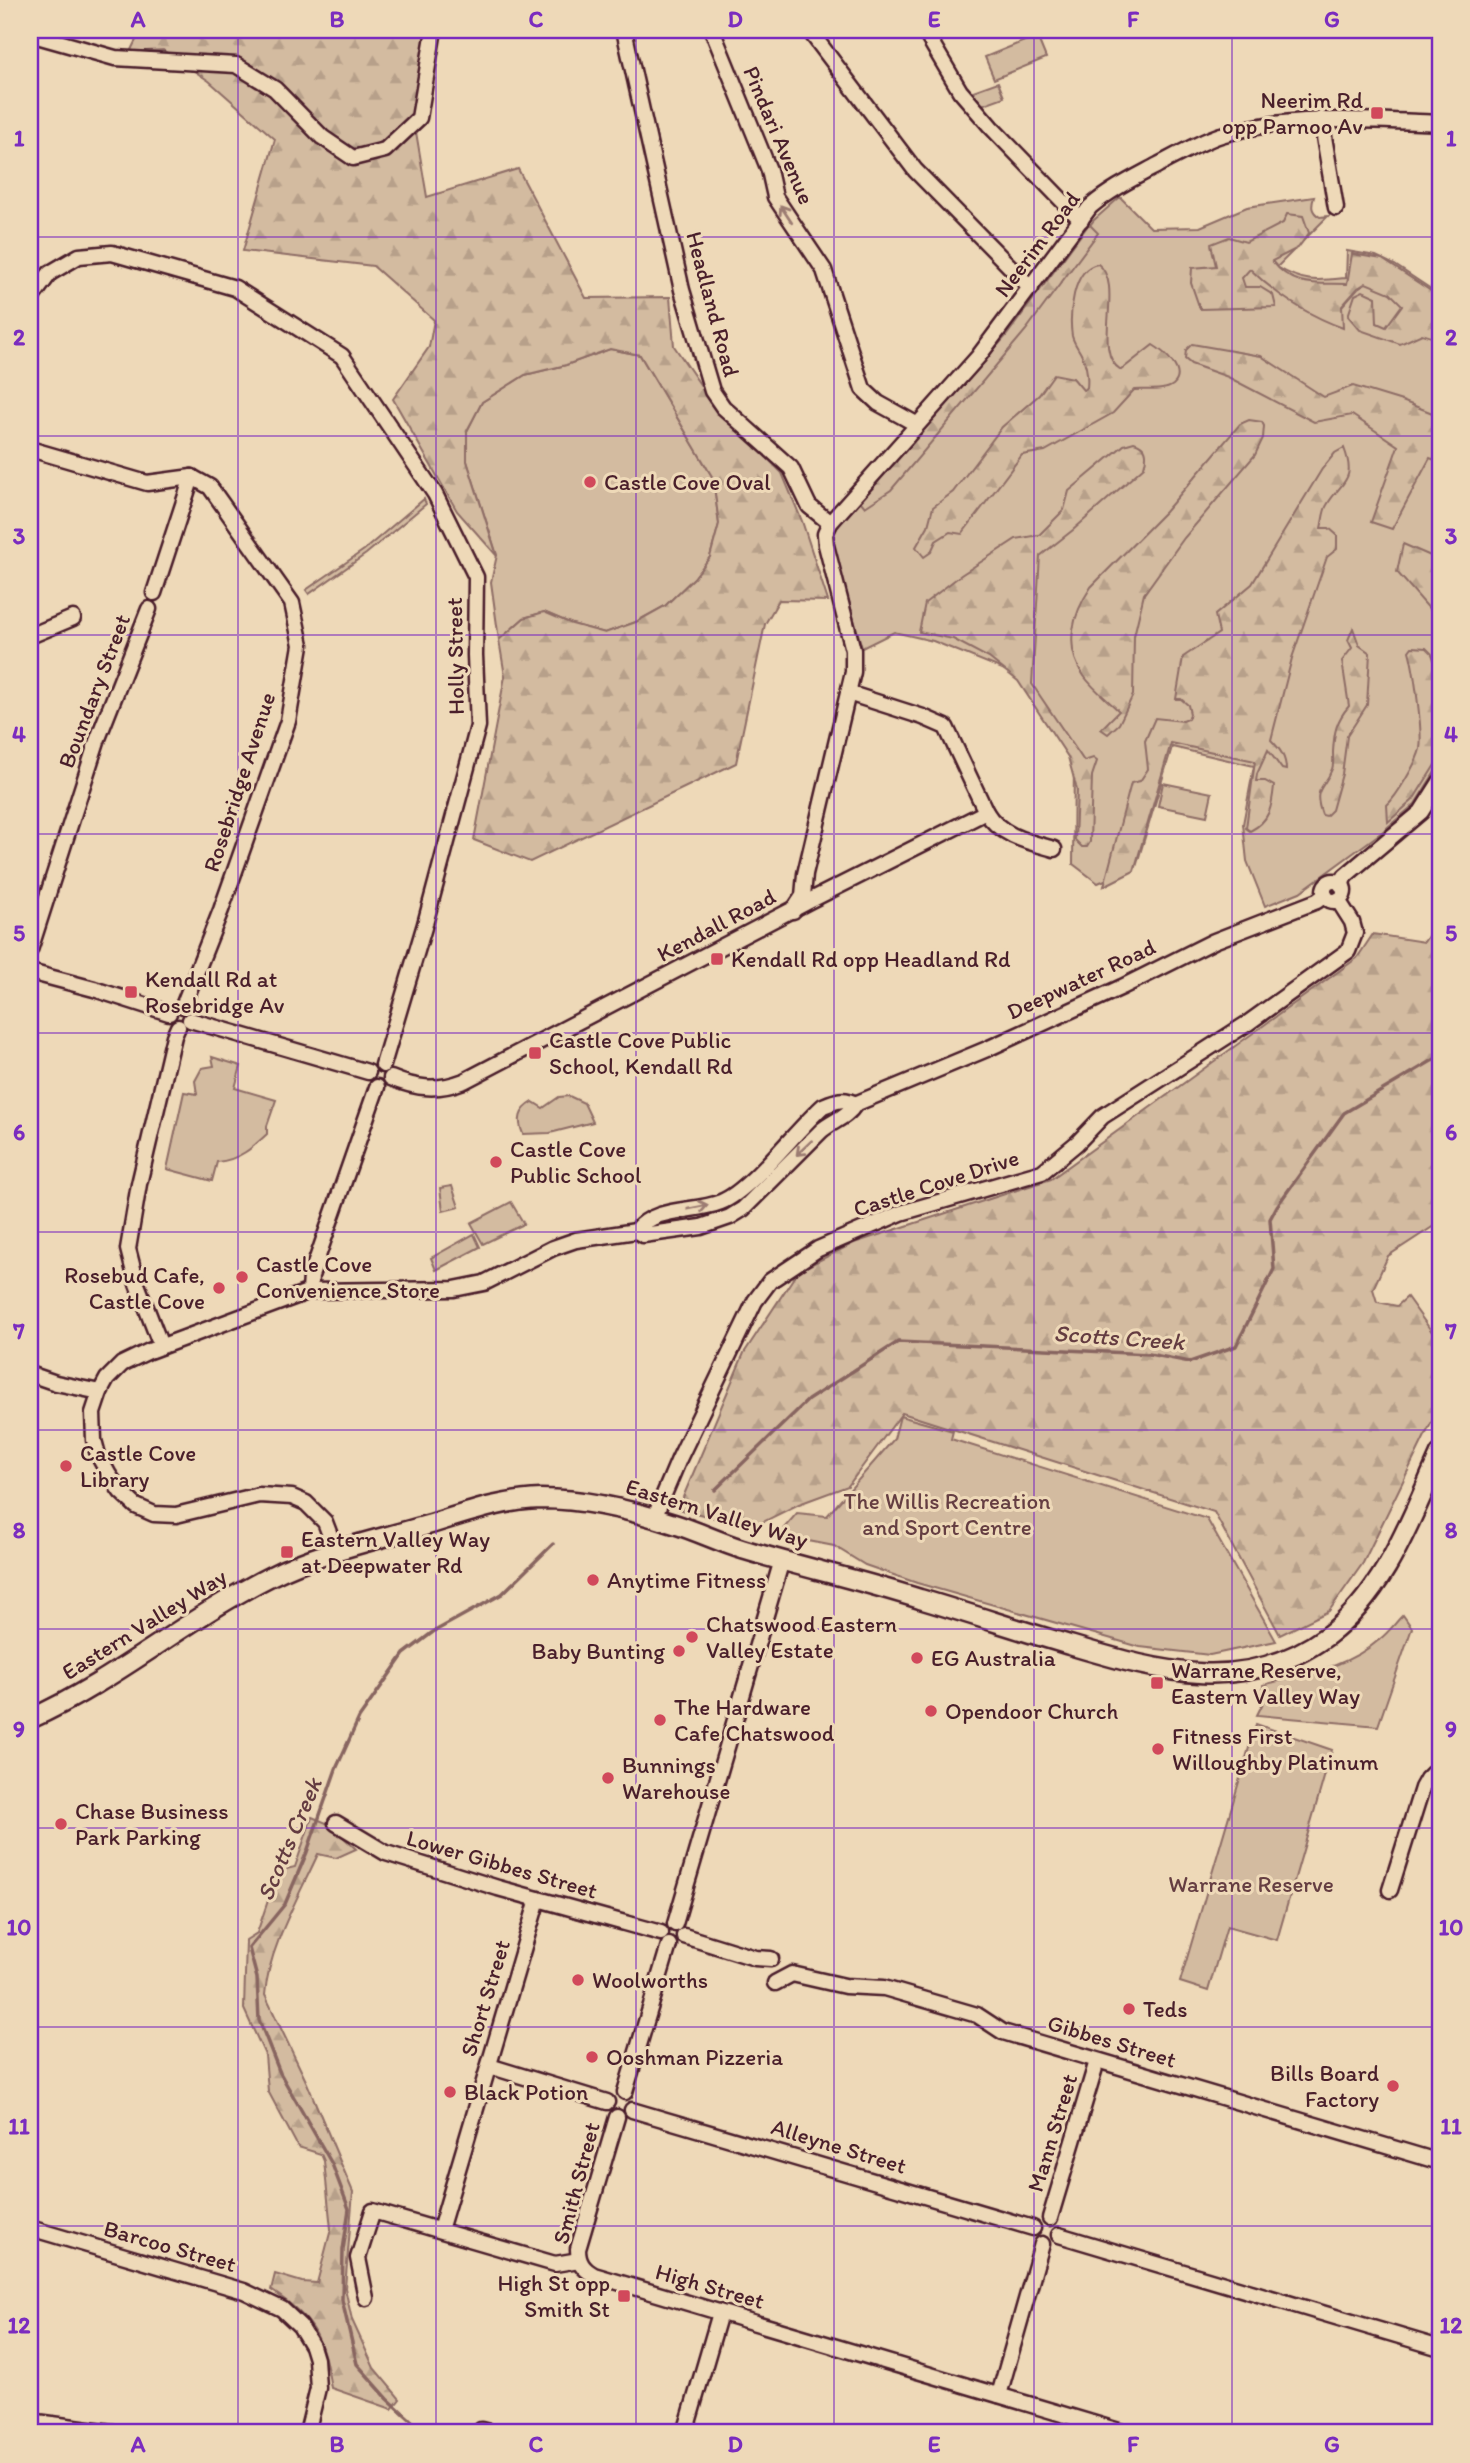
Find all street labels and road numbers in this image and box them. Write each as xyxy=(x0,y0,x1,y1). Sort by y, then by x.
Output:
street label: Pindari Avenue xyxy=(737,62,821,208)
street label: Neerim Road xyxy=(988,185,1086,303)
street label: Headland Road xyxy=(680,228,746,380)
street label: Holly Street xyxy=(440,597,470,715)
street label: Boundary Street xyxy=(52,610,136,772)
street label: Rosebridge Avenue xyxy=(197,689,281,875)
street label: Kendall Road xyxy=(652,882,780,968)
street label: Deepwater Road xyxy=(1002,932,1160,1026)
street label: Castle Cove Drive xyxy=(850,1143,1022,1223)
street label: Eastern Valley Way xyxy=(623,1472,812,1554)
street label: Eastern Valley Way xyxy=(56,1562,232,1686)
street label: Lower Gibbes Street xyxy=(403,1823,601,1905)
street label: Short Street xyxy=(454,1936,516,2060)
street label: Gibbes Street xyxy=(1044,2008,1180,2074)
street label: Mann Street xyxy=(1021,2070,1083,2195)
street label: Alleyne Street xyxy=(768,2112,910,2180)
street label: Smith Street xyxy=(546,2119,606,2247)
street label: Barcoo Street xyxy=(101,2214,240,2278)
street label: High Street xyxy=(652,2257,768,2315)

